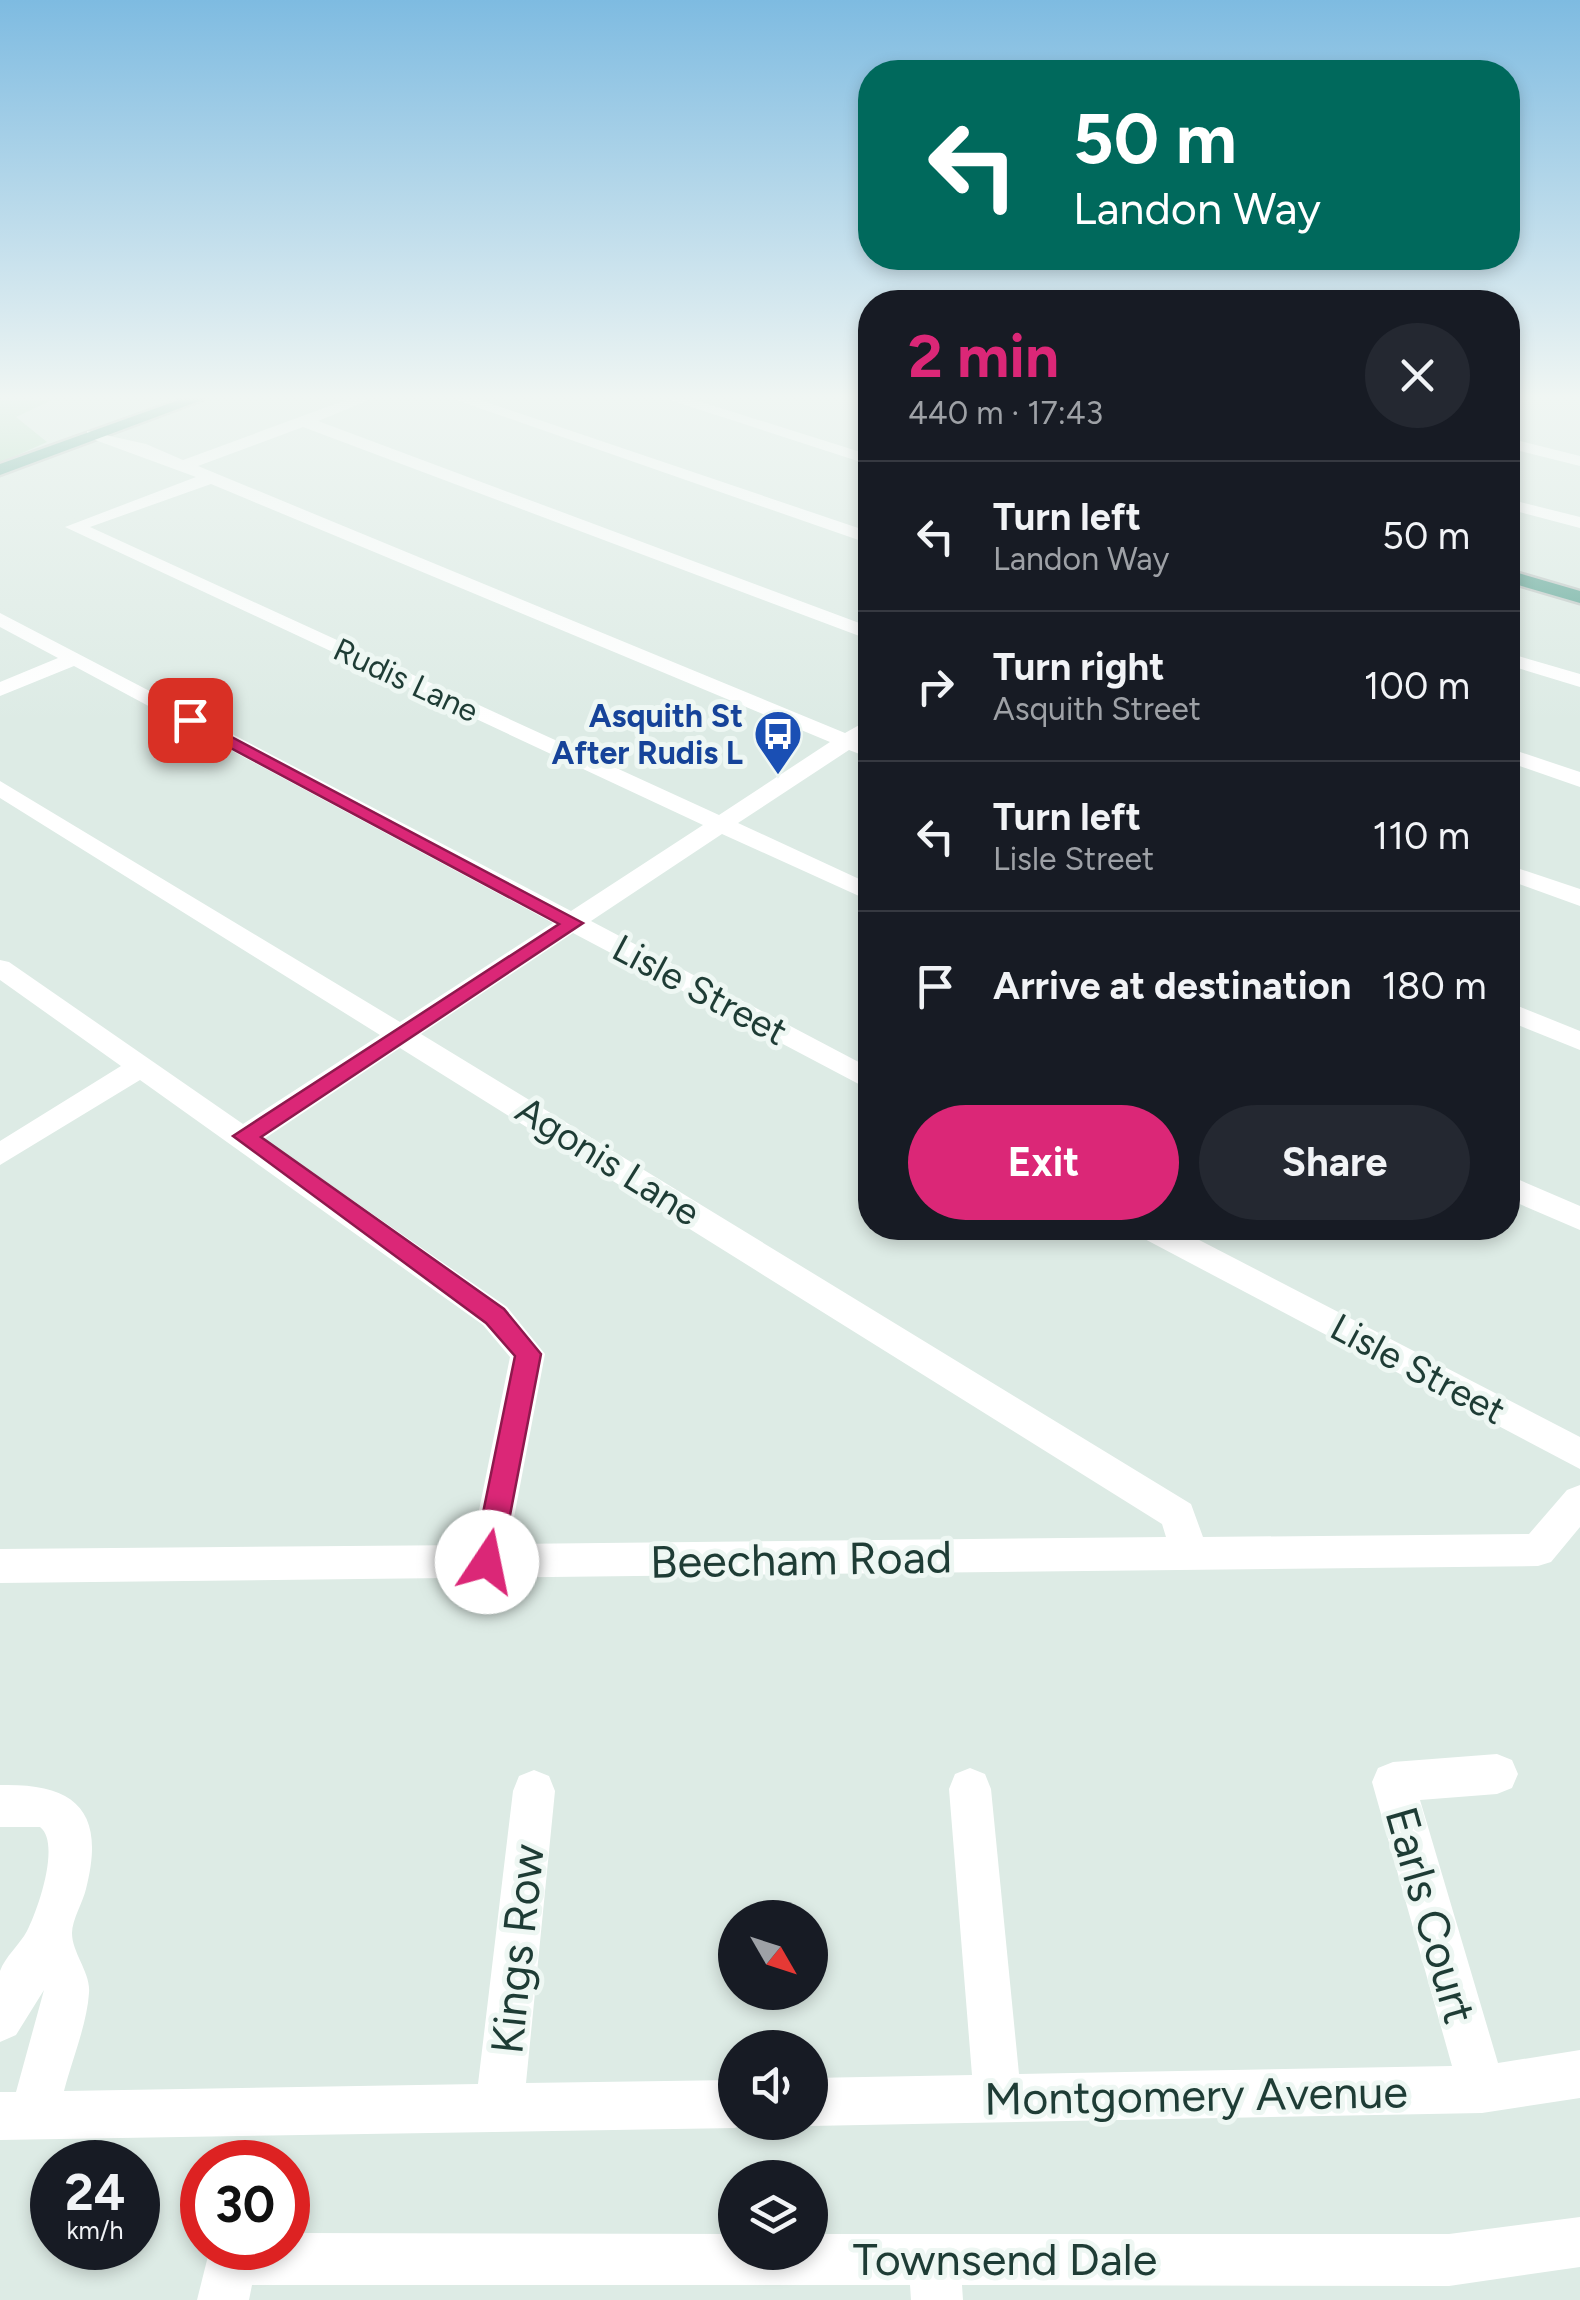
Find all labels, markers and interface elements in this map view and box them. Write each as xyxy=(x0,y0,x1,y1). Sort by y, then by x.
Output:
text: 50 m xyxy=(1073,96,1237,181)
icon: left xyxy=(908,100,1038,230)
text: Landon Way xyxy=(1073,181,1321,235)
text: 2 min xyxy=(908,320,1059,392)
button: close xyxy=(1365,323,1470,428)
text: 440 m · 17:43 xyxy=(908,394,1103,432)
text: Turn left xyxy=(993,494,1141,540)
icon: left xyxy=(908,509,963,564)
text: 50 m xyxy=(1382,513,1470,559)
text: Landon Way xyxy=(993,540,1169,578)
street label: Rudis Lane xyxy=(328,630,484,730)
text: Turn right xyxy=(993,644,1165,690)
icon: right xyxy=(908,659,963,714)
text: 100 m xyxy=(1364,663,1470,709)
pin xyxy=(148,678,233,763)
text: Asquith Street xyxy=(993,690,1201,728)
icon: arrive xyxy=(163,693,218,748)
place label: Asquith St After Rudis L xyxy=(552,697,743,772)
bus stop icon: Asquith St After Rudis L xyxy=(752,708,804,776)
text: Turn left xyxy=(993,794,1141,840)
icon: left xyxy=(908,809,963,864)
text: 110 m xyxy=(1373,813,1470,859)
text: Lisle Street xyxy=(993,840,1154,878)
street label: Lisle Street xyxy=(605,925,795,1055)
icon: arrive xyxy=(908,959,963,1014)
text: Arrive at destination xyxy=(993,963,1351,1009)
text: 180 m xyxy=(1381,963,1487,1009)
street label: Agonis Lane xyxy=(508,1086,708,1236)
button: Exit xyxy=(908,1105,1179,1220)
button: Share xyxy=(1199,1105,1470,1220)
street label: Lisle Street xyxy=(1323,1304,1513,1434)
position arrow xyxy=(435,1510,539,1614)
street label: Beecham Road xyxy=(650,1529,952,1589)
street label: Earls Court xyxy=(1374,1801,1488,2029)
street label: Kings Row xyxy=(479,1842,555,2056)
north arrow xyxy=(718,1900,828,2010)
map controls xyxy=(718,1900,828,2270)
button: sound xyxy=(718,2030,828,2140)
street label: Montgomery Avenue xyxy=(984,2064,1408,2126)
speed limit sign: 30 xyxy=(180,2140,310,2270)
button: layers xyxy=(718,2160,828,2270)
text: 24 xyxy=(65,2162,125,2223)
text: km/h xyxy=(66,2215,124,2245)
street label: Townsend Dale xyxy=(853,2232,1157,2286)

